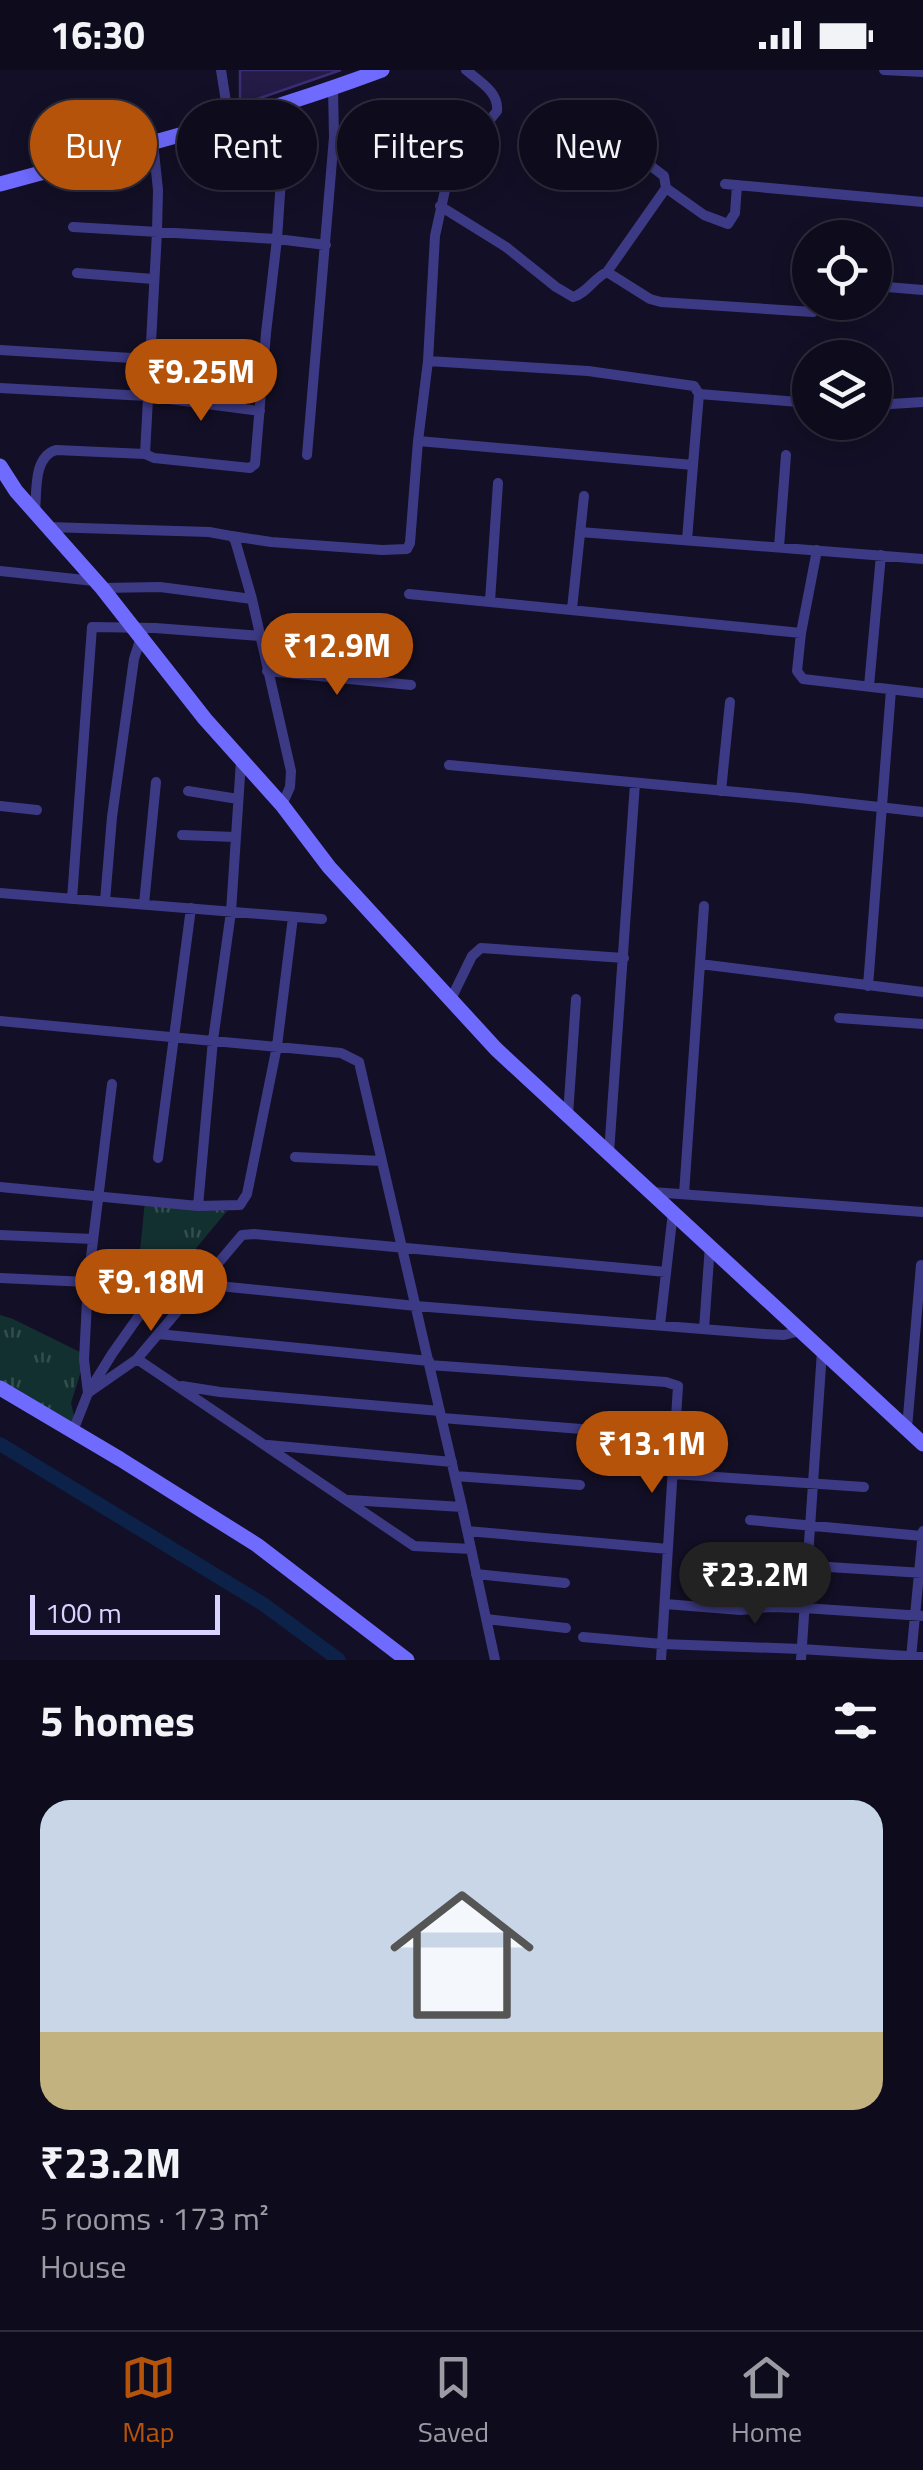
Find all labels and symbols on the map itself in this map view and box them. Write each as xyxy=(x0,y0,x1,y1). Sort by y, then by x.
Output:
pin: ₹9.25M xyxy=(120,339,282,424)
pin: ₹12.9M xyxy=(256,613,418,698)
pin: ₹9.18M xyxy=(70,1249,232,1334)
pin: ₹13.1M xyxy=(571,1411,733,1496)
pin: ₹23.2M xyxy=(674,1542,836,1627)
scale bar xyxy=(30,1590,220,1634)

